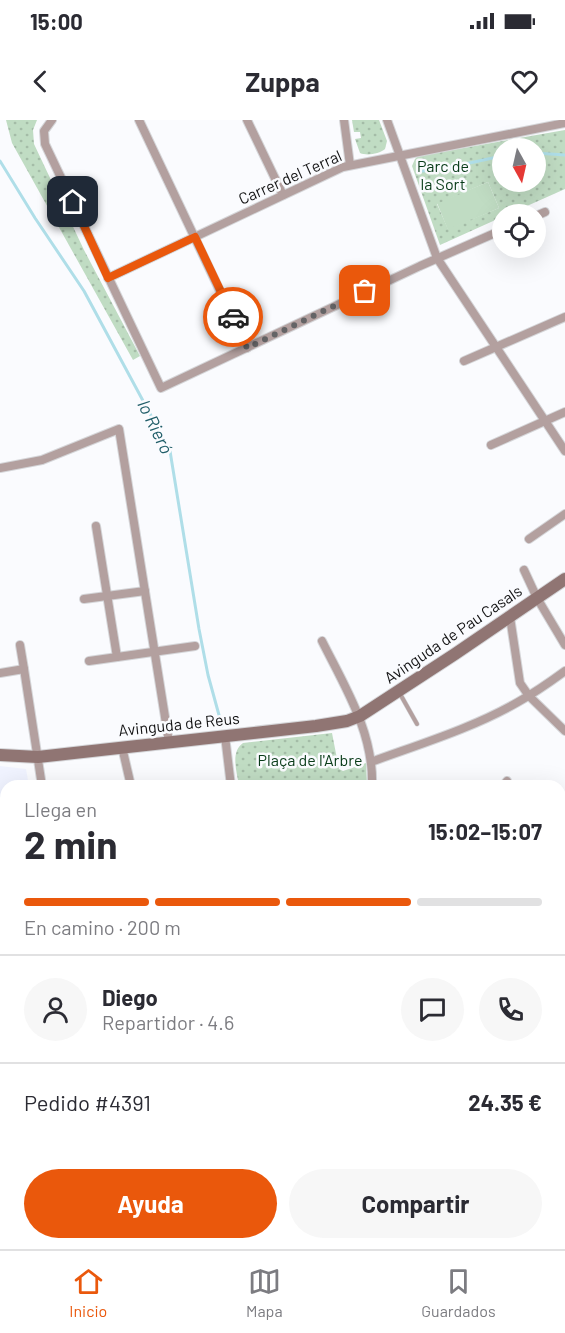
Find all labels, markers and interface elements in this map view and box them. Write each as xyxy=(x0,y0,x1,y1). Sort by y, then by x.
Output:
text: 15:00 xyxy=(30,8,83,34)
icon: back xyxy=(24,65,57,98)
text: Zuppa xyxy=(245,65,320,97)
icon: heart xyxy=(508,65,541,98)
north arrow xyxy=(492,138,546,192)
map controls xyxy=(492,138,546,258)
street label: Carrer del Terral xyxy=(235,145,344,208)
park label: Parc de la Sort xyxy=(417,156,469,193)
pin xyxy=(47,176,98,227)
icon: home xyxy=(56,185,89,218)
button: locate xyxy=(492,204,546,258)
pin xyxy=(339,265,390,316)
icon: bag xyxy=(348,274,381,307)
courier xyxy=(203,287,263,347)
icon: car xyxy=(217,301,250,334)
water label: lo Rieró xyxy=(133,396,178,457)
street label: Avinguda de Pau Casals xyxy=(380,581,525,687)
street label: Avinguda de Reus xyxy=(117,708,241,739)
park label: Plaça de l'Arbre xyxy=(258,750,362,769)
text: Llega en xyxy=(24,797,97,821)
text: 15:02–15:07 xyxy=(428,818,542,844)
text: 2 min xyxy=(24,820,117,867)
text: En camino · 200 m xyxy=(24,915,181,939)
button: person xyxy=(24,978,87,1041)
button: chat xyxy=(401,978,464,1041)
button: phone xyxy=(479,978,542,1041)
text: Diego xyxy=(102,984,158,1010)
text: Repartidor · 4.6 xyxy=(102,1010,234,1034)
text: Pedido #4391 xyxy=(24,1089,151,1115)
text: 24.35 € xyxy=(468,1089,542,1115)
button: Ayuda xyxy=(24,1169,277,1238)
button: Compartir xyxy=(289,1169,542,1238)
tab: Inicio xyxy=(69,1265,107,1320)
tab: Mapa xyxy=(246,1265,283,1320)
tab: Guardados xyxy=(421,1265,496,1320)

